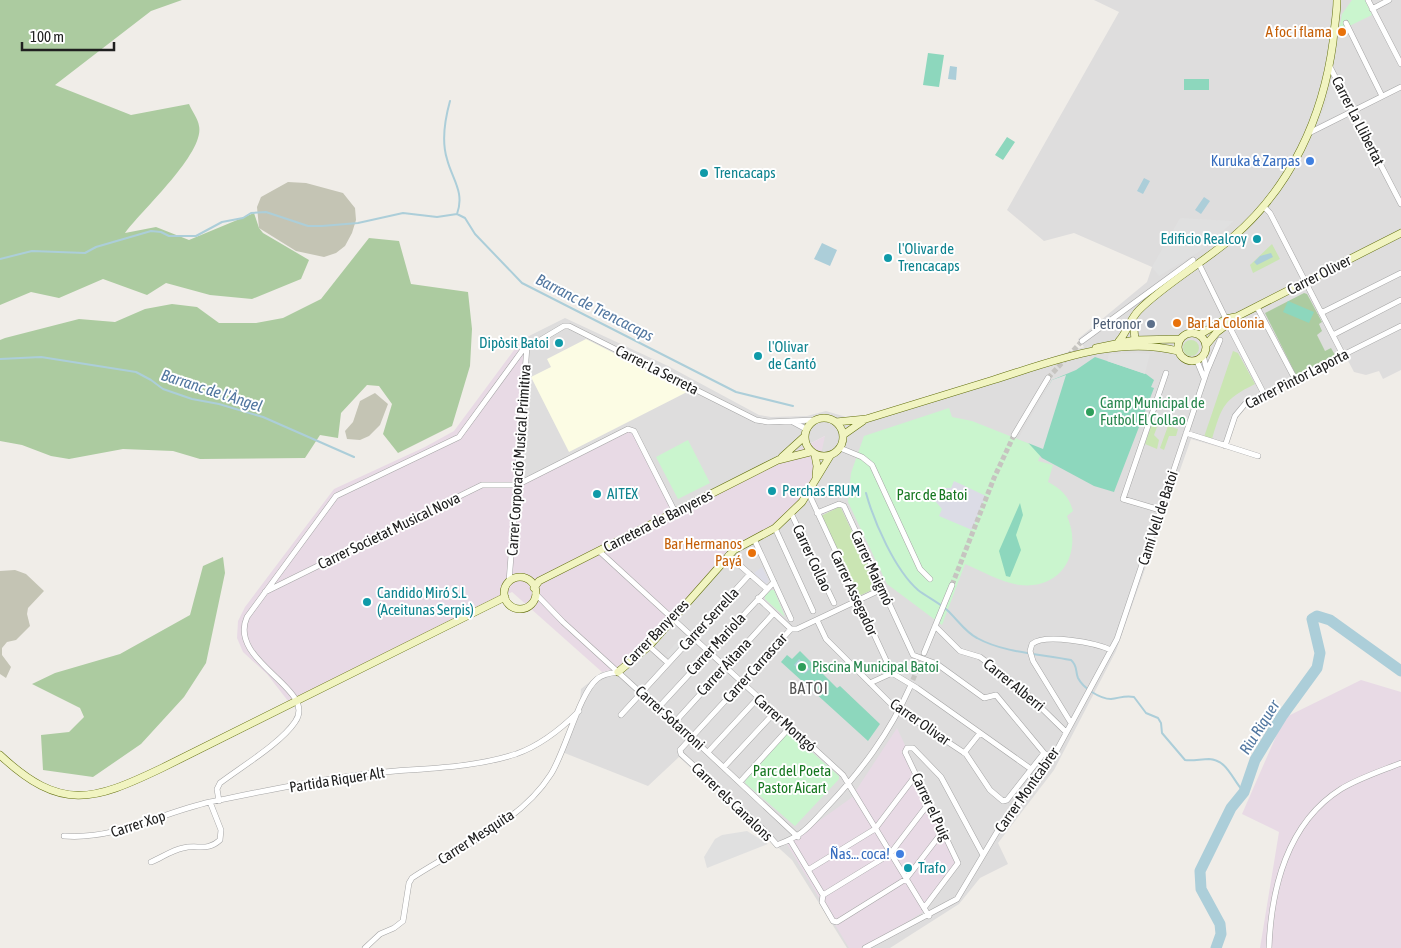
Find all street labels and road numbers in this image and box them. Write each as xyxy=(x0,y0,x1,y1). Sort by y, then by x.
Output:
street label: Carrer La Llibertat xyxy=(1329,73,1388,168)
street label: Carrer Oliver xyxy=(1284,251,1354,298)
street label: Carrer La Serreta xyxy=(613,341,702,398)
street label: Carrer Pintor Laporta xyxy=(1242,345,1351,412)
street label: Carrer Corporació Musical Primitiva xyxy=(503,363,534,556)
street label: Camí Vell de Batoi xyxy=(1134,468,1181,567)
street label: Carretera de Banyeres xyxy=(600,486,715,555)
street label: Carrer Societat Musical Nova xyxy=(315,489,463,572)
street label: Carrer Collao xyxy=(790,522,835,594)
street label: Carrer Maigmó xyxy=(848,528,897,608)
street label: Carrer Assegador xyxy=(827,547,882,639)
street label: Carrer Serrella xyxy=(675,584,742,654)
street label: Carrer Banyeres xyxy=(619,596,692,670)
street label: Carrer Mariola xyxy=(683,609,749,678)
street label: Carrer Carrascar xyxy=(719,629,791,706)
street label: Carrer Aitana xyxy=(693,634,754,699)
street label: Carrer Alberri xyxy=(980,655,1048,714)
street label: Carrer Sotarroni xyxy=(632,682,708,753)
street label: Carrer Montgó xyxy=(751,690,820,755)
street label: Carrer Olivar xyxy=(887,695,954,749)
street label: Carrer Montcabrer xyxy=(991,744,1062,835)
street label: Carrer els Canalons xyxy=(689,759,776,844)
street label: Partida Riquer Alt xyxy=(288,764,386,795)
street label: Carrer el Puig xyxy=(908,770,955,844)
street label: Carrer Mesquita xyxy=(435,806,517,867)
street label: Carrer Xop xyxy=(108,807,167,840)

